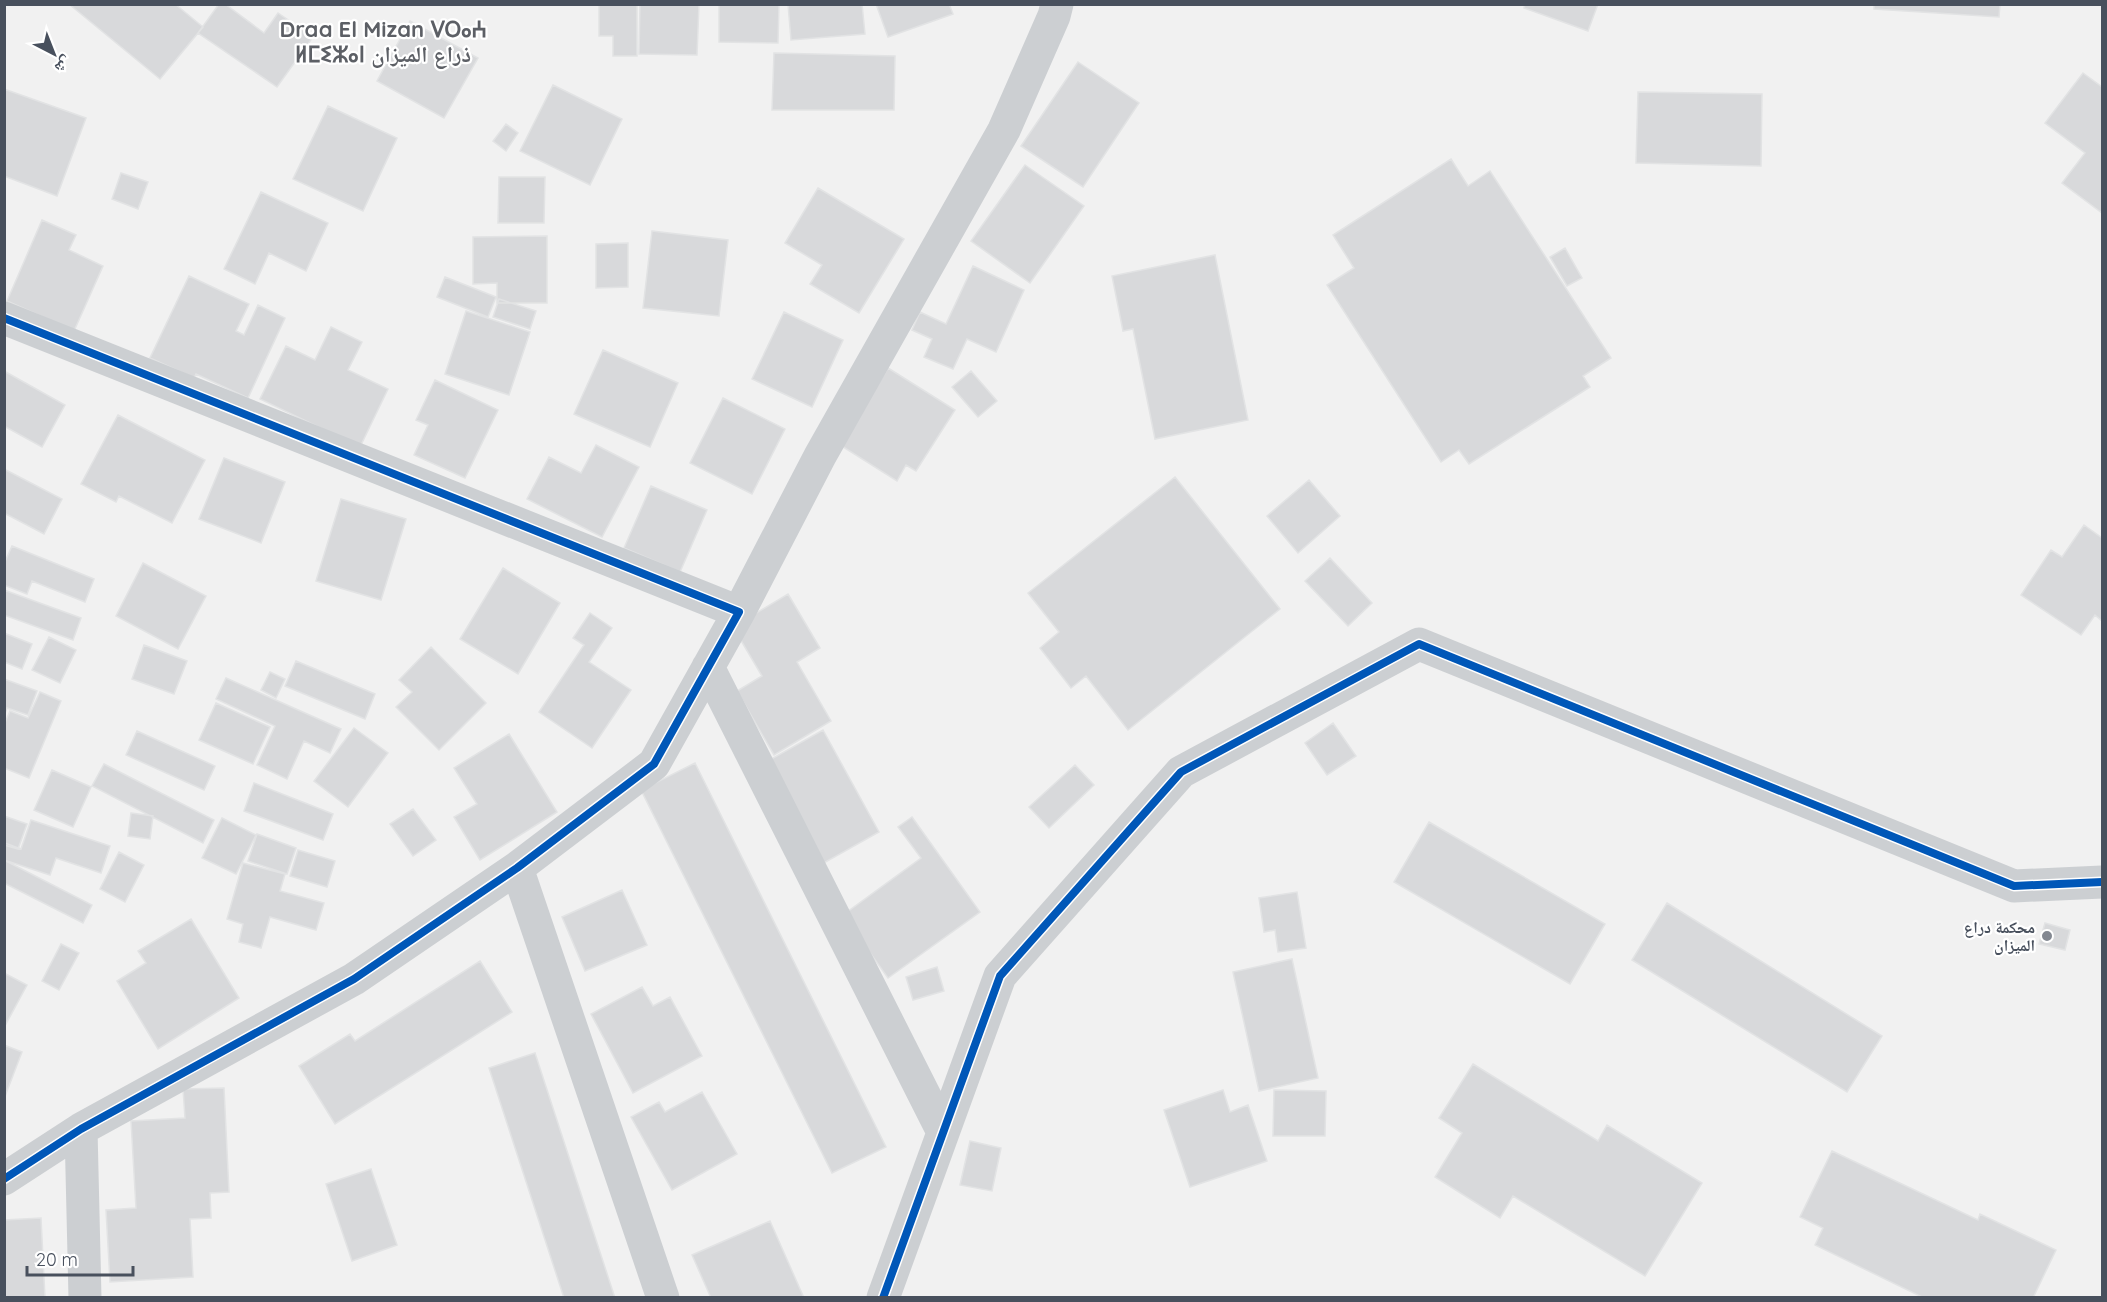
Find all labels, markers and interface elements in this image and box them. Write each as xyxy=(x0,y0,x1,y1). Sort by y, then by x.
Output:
district label: Draa El Mizan ⴸⵔⴰⵄ ⵍⵎⵉⵣⴰⵏ ذراع الميزان xyxy=(280,15,486,69)
north arrow xyxy=(24,24,84,84)
text: ش xyxy=(51,52,77,78)
place label: محكمة دراع الميزان xyxy=(1964,917,2035,955)
marker: محكمة دراع الميزان xyxy=(2040,929,2054,943)
scale bar xyxy=(27,1239,134,1277)
text: 20 m xyxy=(36,1248,78,1271)

